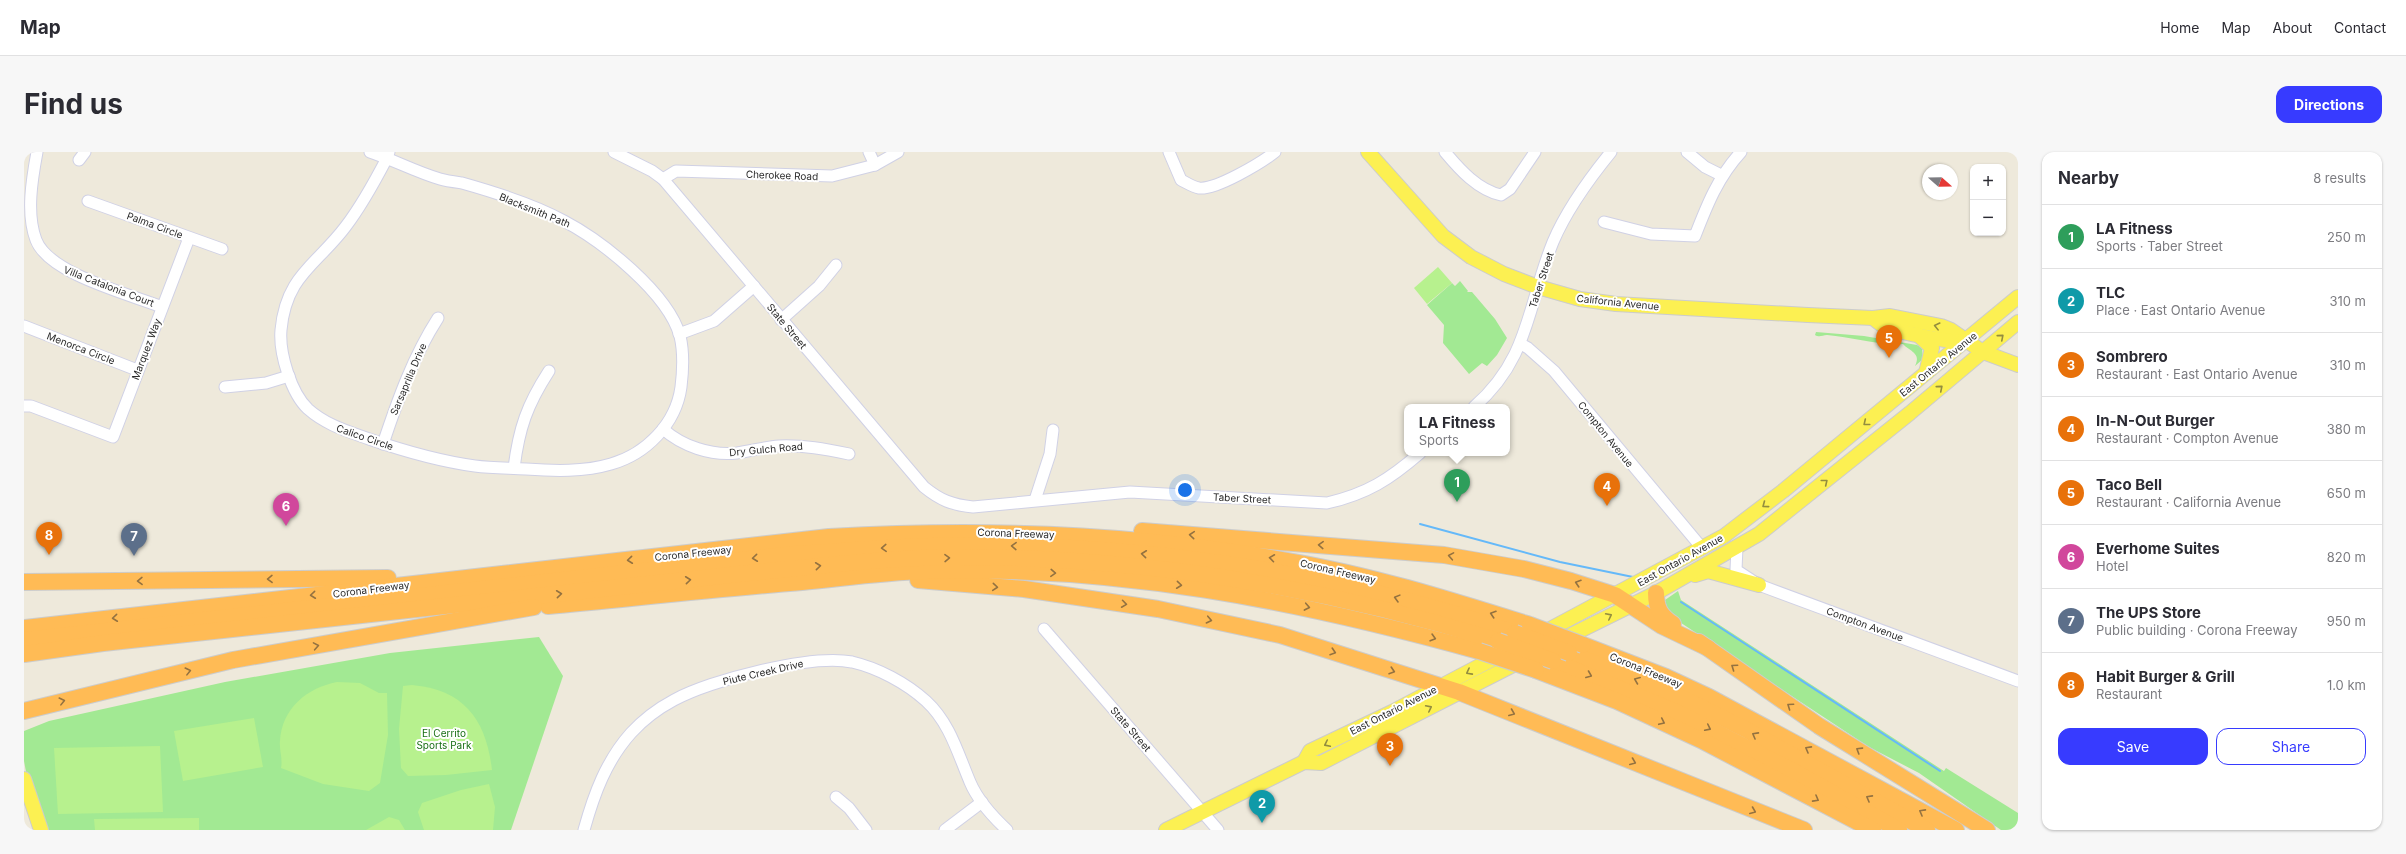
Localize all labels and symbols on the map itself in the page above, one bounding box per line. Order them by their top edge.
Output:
north arrow [1922,164,1958,200]
street label: Cherokee Road [746,168,818,182]
street label: Blacksmith Path [498,190,572,230]
street label: Palma Circle [125,209,185,241]
street label: Taber Street [1526,250,1556,309]
street label: Villa Catalonia Court [62,263,157,309]
street label: California Avenue [1576,292,1660,312]
street label: State Street [765,301,810,352]
street label: Marquez Way [129,316,163,381]
one-way arrow [1934,322,1940,330]
pin: 5 [1876,325,1902,358]
street label: East Ontario Avenue [1897,329,1979,399]
street label: Menorca Circle [45,330,117,367]
one-way arrow [1996,335,2003,342]
street label: Sarsaprilla Drive [387,341,429,417]
one-way arrow [1935,386,1942,393]
street label: Compton Avenue [1576,399,1636,469]
one-way arrow [1864,418,1871,425]
street label: Calico Circle [335,422,395,452]
street label: Dry Gulch Road [729,440,803,458]
pin: 1 [1444,469,1470,502]
pin: 4 [1594,473,1620,506]
one-way arrow [1820,479,1827,486]
your location [1175,480,1195,500]
street label: Taber Street [1213,490,1272,506]
pin: 6 [273,493,299,526]
one-way arrow [1762,500,1769,507]
pin: 8 [36,522,62,555]
pin: 7 [121,523,147,556]
street label: Corona Freeway [977,526,1055,540]
one-way arrow [1189,531,1195,540]
street label: East Ontario Avenue [1635,531,1725,588]
one-way arrow [1318,541,1324,549]
one-way arrow [1011,542,1017,550]
street label: Corona Freeway [654,543,732,563]
one-way arrow [881,543,887,552]
one-way arrow [1141,550,1147,559]
one-way arrow [1448,552,1454,561]
one-way arrow [944,553,950,562]
one-way arrow [751,554,758,563]
one-way arrow [1269,554,1275,563]
one-way arrow [626,555,633,564]
street label: Corona Freeway [1299,556,1377,586]
one-way arrow [815,562,821,571]
one-way arrow [1050,569,1056,577]
one-way arrow [267,575,273,583]
one-way arrow [685,576,691,585]
one-way arrow [137,577,143,585]
street label: Corona Freeway [332,578,410,600]
one-way arrow [1575,579,1582,588]
one-way arrow [1176,580,1182,589]
one-way arrow [992,582,998,591]
one-way arrow [556,589,562,598]
one-way arrow [310,590,316,599]
one-way arrow [1394,594,1401,603]
one-way arrow [1121,599,1127,608]
one-way arrow [1304,603,1310,611]
street label: Compton Avenue [1825,604,1905,644]
one-way arrow [1489,610,1496,619]
one-way arrow [112,613,118,622]
one-way arrow [1605,613,1612,621]
one-way arrow [1206,615,1213,623]
one-way arrow [1430,634,1437,642]
one-way arrow [313,642,319,651]
one-way arrow [1330,647,1337,656]
street label: Corona Freeway [1608,650,1684,690]
street label: Piute Creek Drive [722,657,805,687]
one-way arrow [1732,665,1739,672]
one-way arrow [1388,666,1395,675]
one-way arrow [185,667,192,676]
one-way arrow [1466,667,1473,674]
one-way arrow [1586,671,1593,679]
one-way arrow [1634,676,1641,684]
street label: East Ontario Avenue [1348,683,1439,737]
one-way arrow [59,698,65,706]
one-way arrow [1787,703,1794,711]
street label: State Street [1108,704,1154,754]
one-way arrow [1424,706,1432,713]
one-way arrow [1509,709,1516,717]
one-way arrow [1658,717,1666,725]
one-way arrow [1704,723,1711,730]
park label: El Cerrito Sports Park [416,727,472,751]
one-way arrow [1752,732,1759,739]
pin: 3 [1377,733,1403,766]
one-way arrow [1323,739,1331,747]
one-way arrow [1805,746,1812,754]
one-way arrow [1856,748,1863,755]
one-way arrow [1628,757,1636,765]
pin: 2 [1249,790,1275,823]
one-way arrow [1812,794,1819,802]
one-way arrow [1866,795,1873,802]
one-way arrow [1750,806,1757,814]
one-way arrow [1919,809,1926,816]

